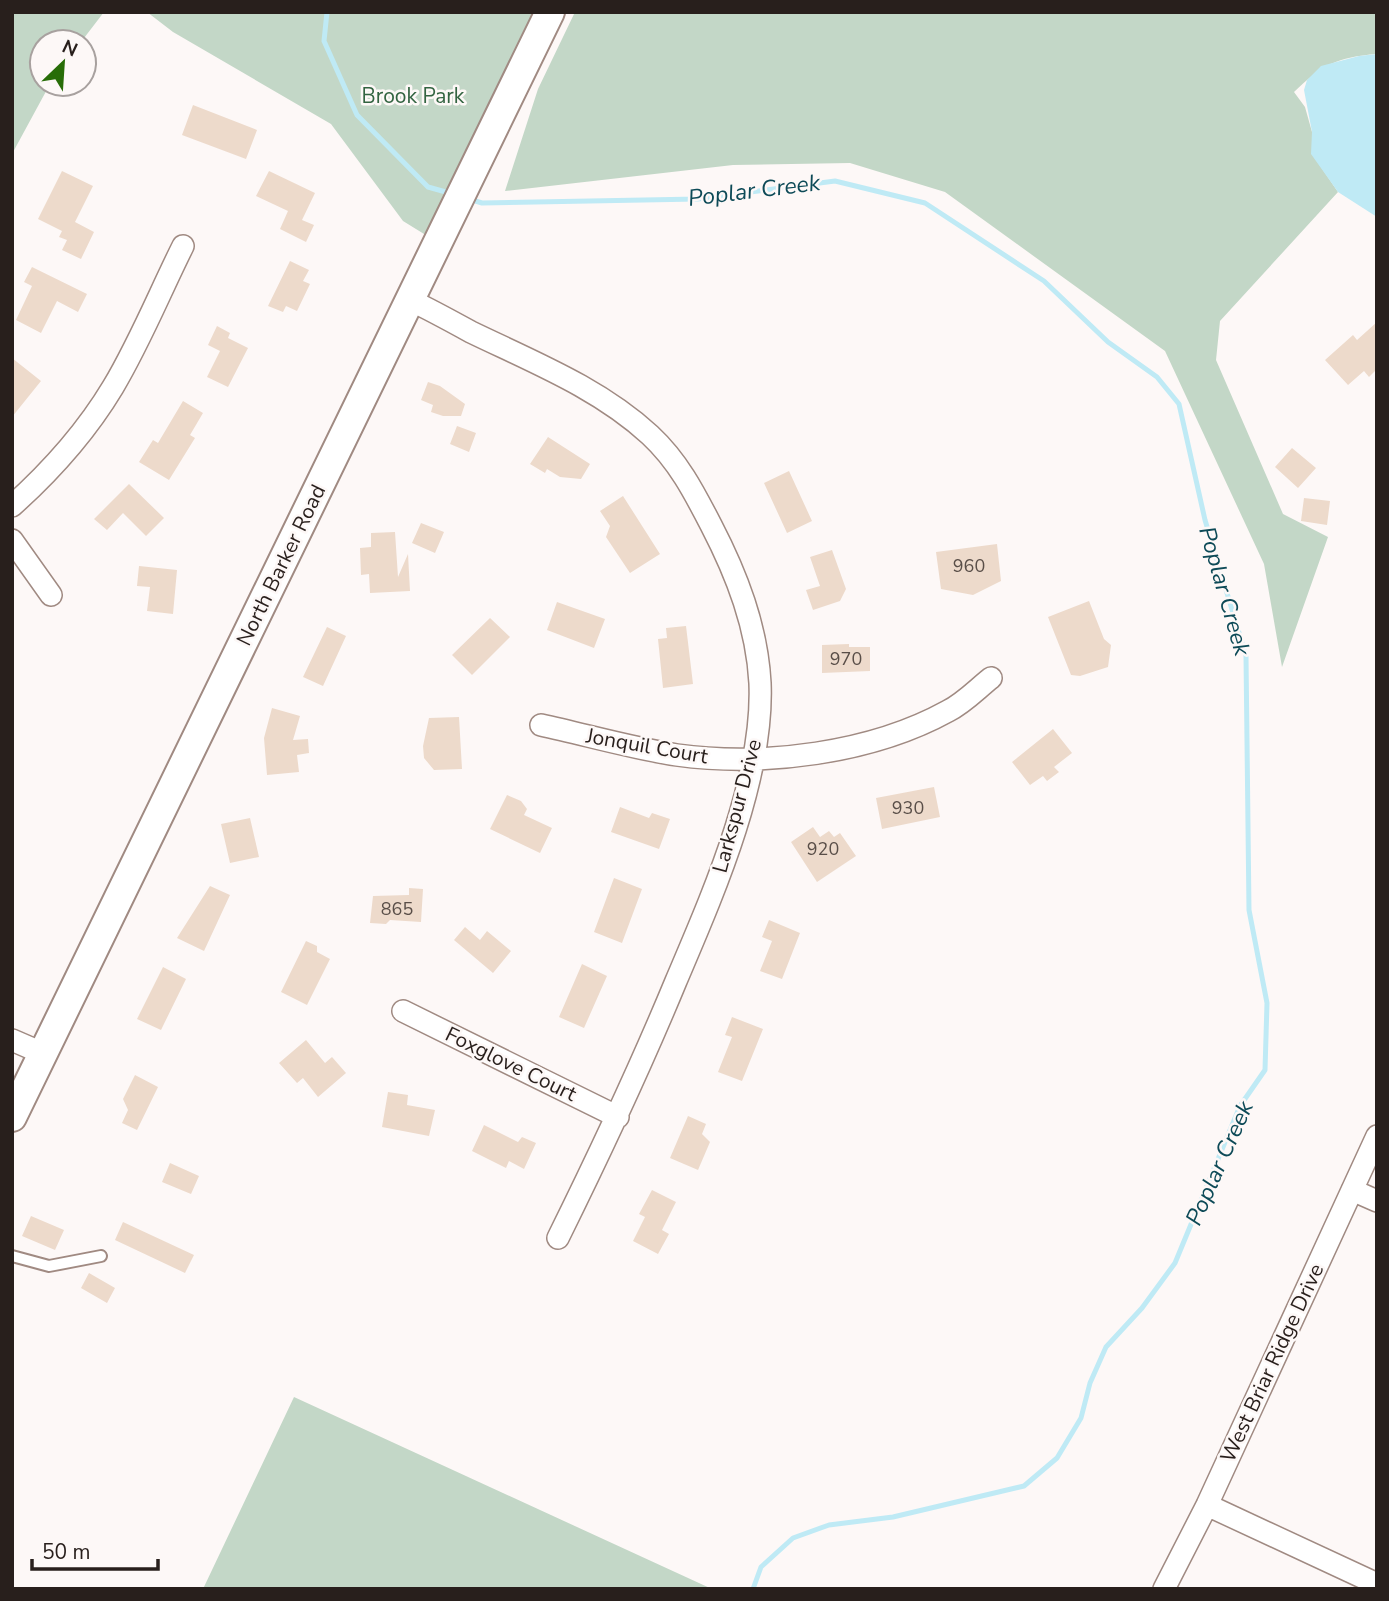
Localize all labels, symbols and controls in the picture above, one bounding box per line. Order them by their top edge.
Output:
north arrow [28,28,98,98]
text: N [58,34,82,63]
park label: Brook Park [362,82,465,110]
water label: Poplar Creek [686,167,822,214]
street label: North Barker Road [230,480,332,650]
water label: Poplar Creek [1191,523,1258,660]
house number: 960 [953,554,985,578]
house number: 970 [830,647,862,671]
street label: Jonquil Court [583,721,711,771]
street label: Larkspur Drive [706,736,768,876]
house number: 930 [892,796,924,820]
house number: 920 [807,837,839,861]
house number: 865 [381,897,413,921]
street label: Foxglove Court [441,1020,582,1108]
water label: Poplar Creek [1178,1096,1261,1230]
street label: West Briar Ridge Drive [1214,1259,1330,1467]
scale bar [32,1528,158,1572]
text: 50 m [42,1538,91,1566]

